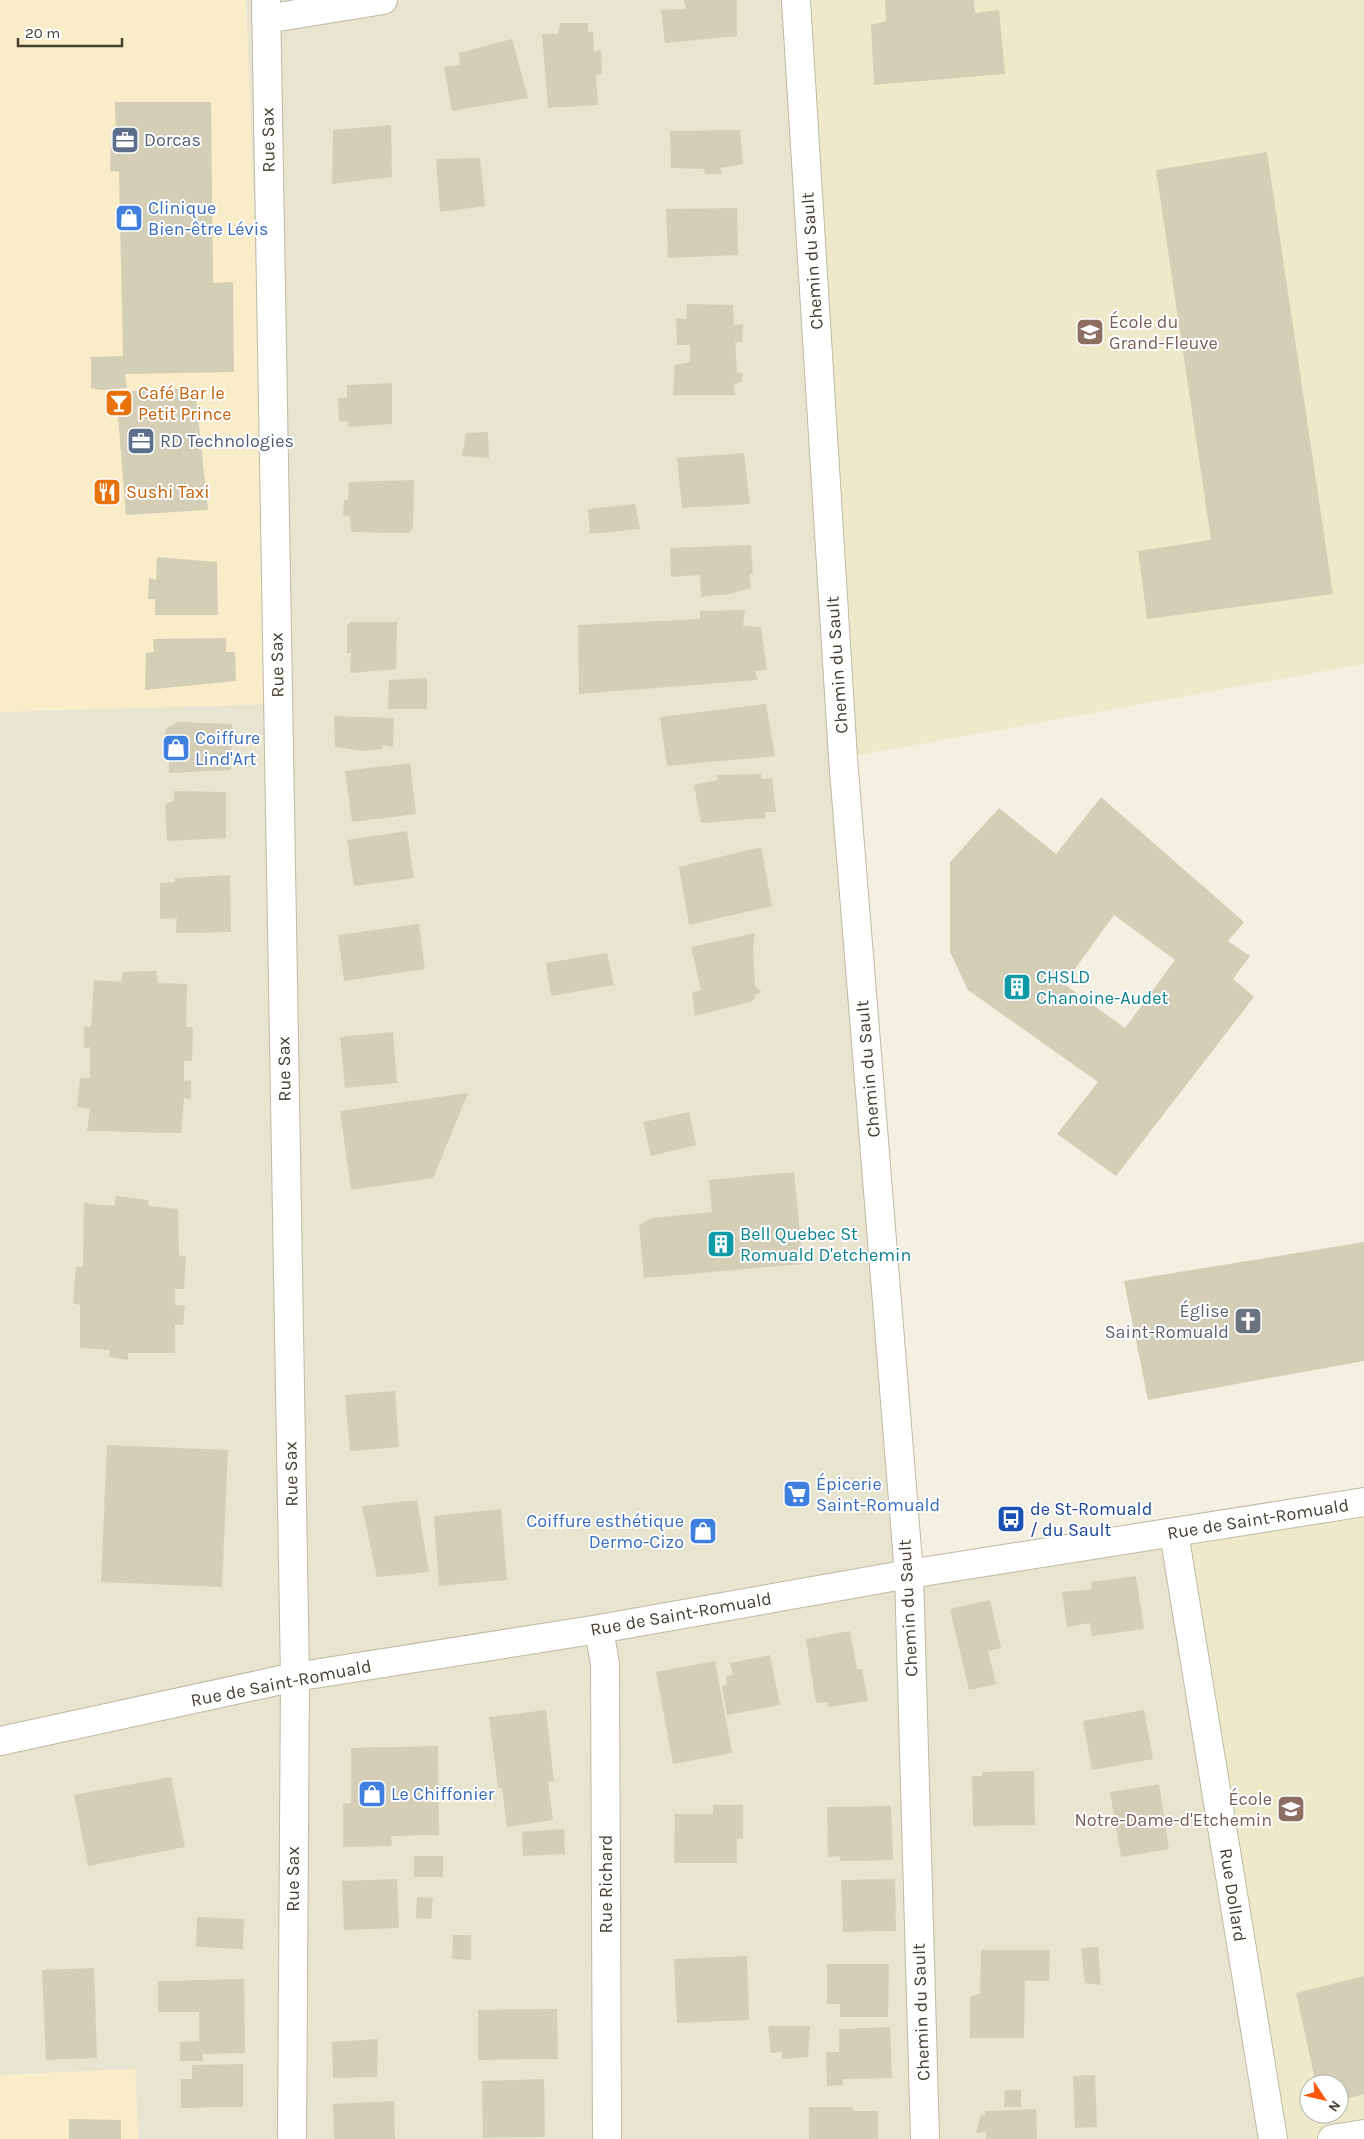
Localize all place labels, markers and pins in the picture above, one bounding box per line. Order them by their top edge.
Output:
office icon: Dorcas [110,125,140,155]
place label: Dorcas [144,129,201,151]
place label: Clinique Bien-être Lévis [148,197,268,240]
shop icon: Clinique Bien-être Lévis [114,203,144,233]
place label: École du Grand-Fleuve [1109,310,1218,354]
school or university icon: École du Grand-Fleuve [1075,317,1105,347]
place label: Café Bar le Petit Prince [138,382,232,425]
bar icon: Café Bar le Petit Prince [104,388,134,418]
office icon: RD Technologies [126,426,156,456]
place label: RD Technologies [160,430,294,452]
restaurant icon: Sushi Taxi [92,477,122,507]
place label: Sushi Taxi [126,481,210,503]
place label: Coiffure Lind'Art [195,727,260,770]
shop icon: Coiffure Lind'Art [161,733,191,763]
place label: CHSLD Chanoine-Audet [1036,966,1168,1009]
building icon: CHSLD Chanoine-Audet [1002,972,1032,1002]
place label: Bell Quebec St Romuald D'etchemin [740,1223,911,1266]
building icon: Bell Quebec St Romuald D'etchemin [706,1229,736,1259]
place label: Église Saint-Romuald [1105,1299,1229,1343]
church icon: Église Saint-Romuald [1233,1306,1263,1336]
place label: Épicerie Saint-Romuald [816,1472,940,1516]
supermarket icon: Épicerie Saint-Romuald [782,1479,812,1509]
place label: de St-Romuald / du Sault [1030,1498,1152,1541]
bus stop icon: de St-Romuald / du Sault [996,1504,1026,1534]
place label: Coiffure esthétique Dermo-Cizo [526,1510,684,1553]
shop icon: Coiffure esthétique Dermo-Cizo [688,1516,718,1546]
shop icon: Le Chiffonier [357,1779,387,1809]
place label: Le Chiffonier [391,1783,495,1805]
place label: École Notre-Dame-d'Etchemin [1074,1787,1272,1831]
school or university icon: École Notre-Dame-d'Etchemin [1276,1794,1306,1824]

